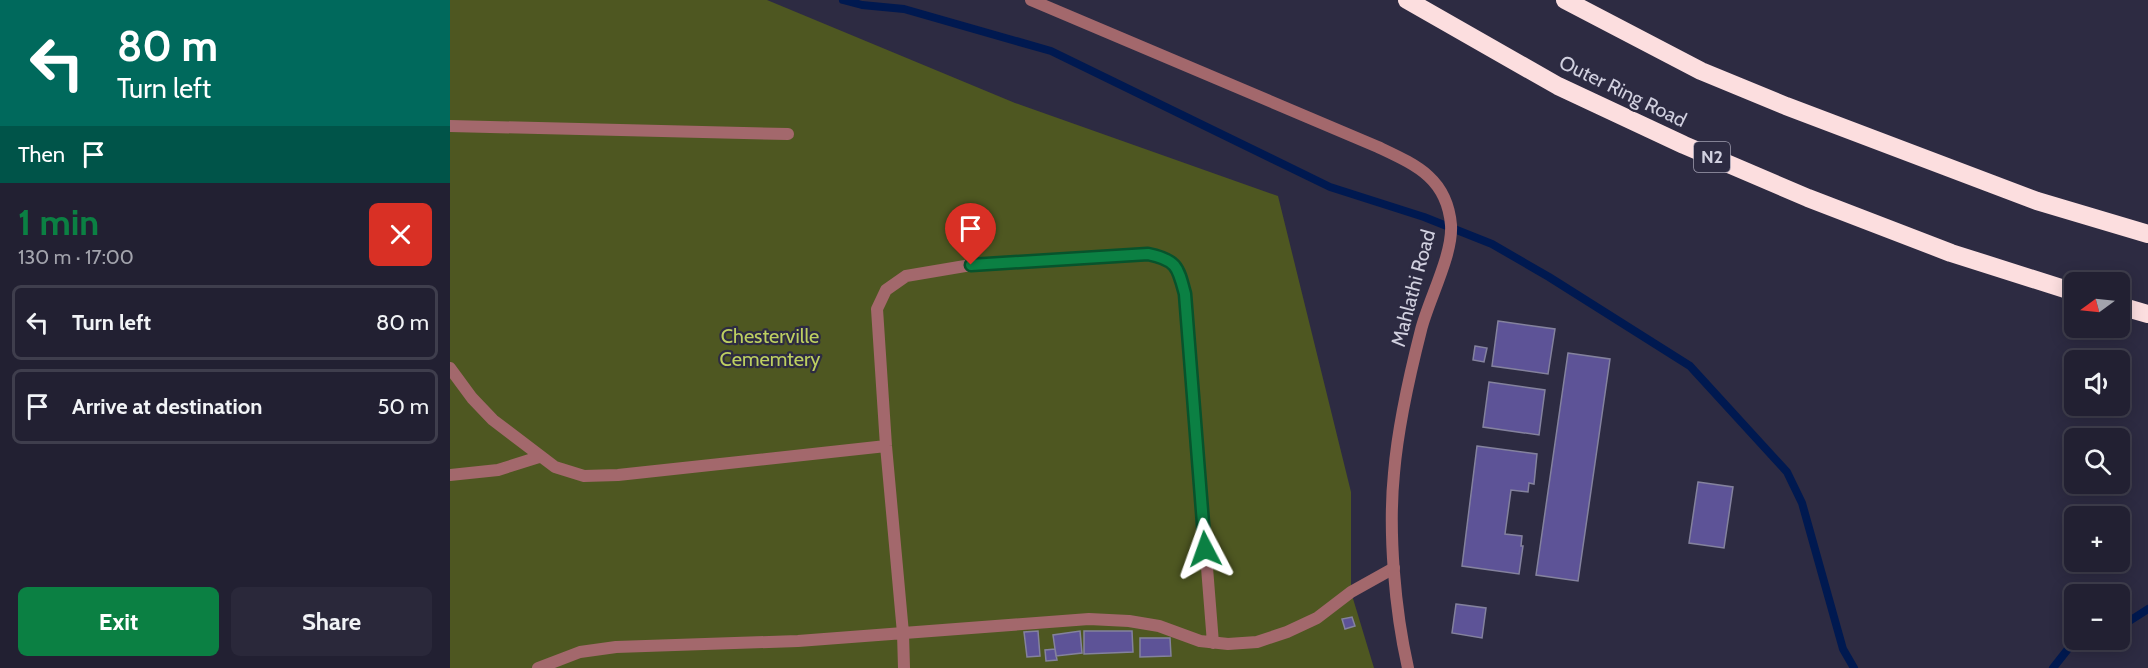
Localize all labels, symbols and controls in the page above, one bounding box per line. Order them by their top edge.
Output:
text: 80 m [117,20,218,72]
icon: left [18,24,96,102]
street label: Outer Ring Road [1555,50,1691,132]
text: Turn left [117,72,211,105]
icon: arrive [77,138,110,171]
text: Then [18,141,65,168]
road number: N2 [1694,142,1730,172]
text: 1 min [18,200,99,244]
button: close [369,203,432,266]
pin [945,203,996,265]
icon: arrive [954,212,987,245]
street label: Mahlathi Road [1386,227,1440,349]
text: 130 m · 17:00 [18,245,134,269]
north arrow [2064,272,2130,338]
map controls [2064,272,2130,650]
icon: left [21,306,54,339]
text: Turn left [72,309,151,336]
text: 80 m [376,309,429,336]
park label: Chesterville Cememtery [720,324,820,371]
button: sound [2064,350,2130,416]
icon: arrive [21,390,54,423]
text: Arrive at destination [72,393,262,420]
text: 50 m [377,393,429,420]
button: search [2064,428,2130,494]
button: + [2064,506,2130,572]
position arrow [1173,517,1237,581]
button: − [2064,584,2130,650]
button: Exit [18,587,219,656]
button: Share [231,587,432,656]

